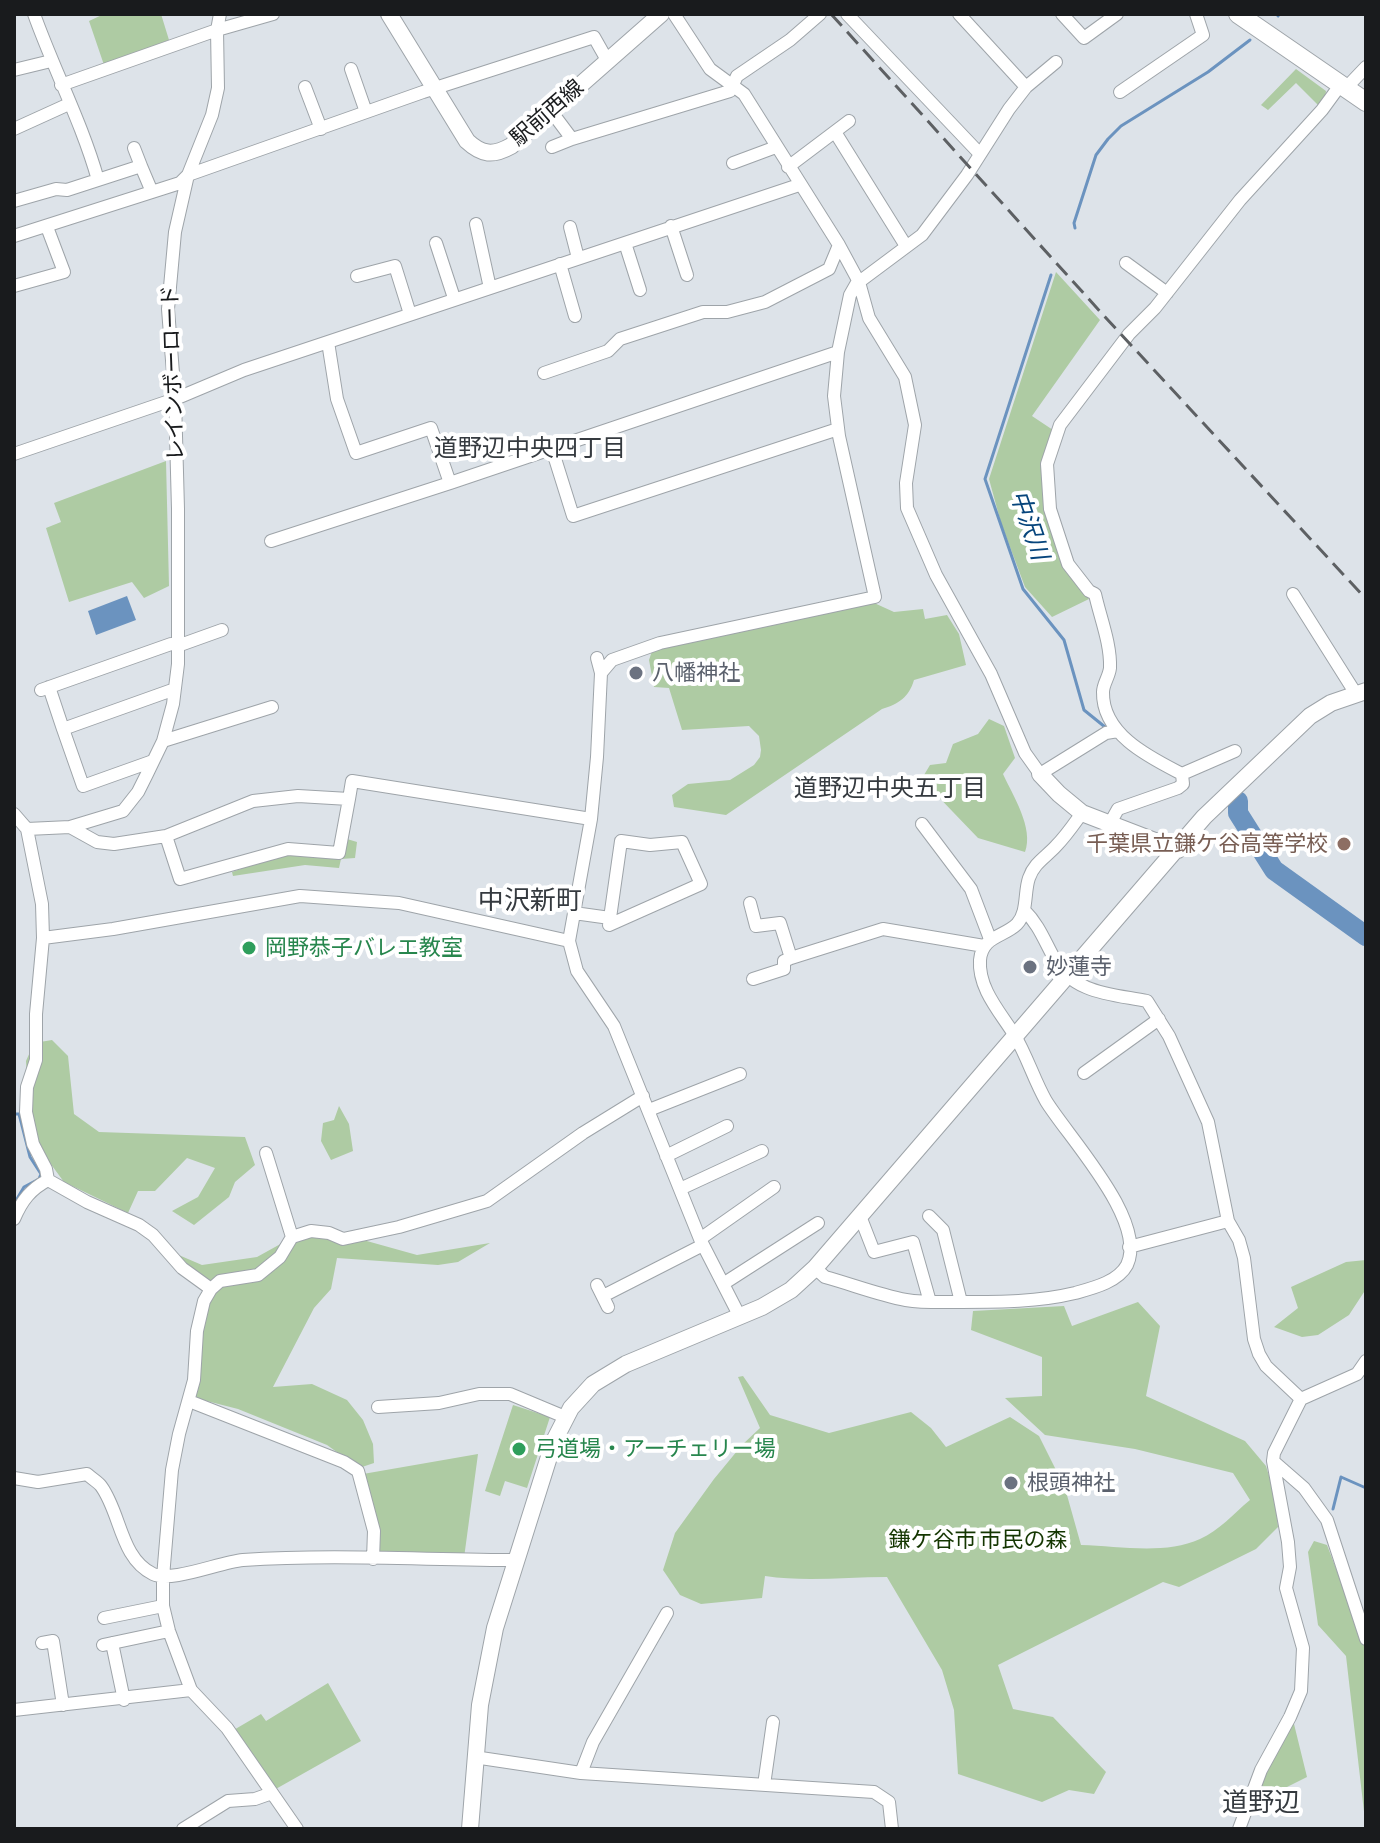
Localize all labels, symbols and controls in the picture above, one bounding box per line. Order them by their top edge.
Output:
street label: 駅前西線 [505,74,589,152]
street label: レインボーロード [157,285,189,461]
district label: 道野辺中央四丁目 [434,434,626,462]
water label: 中沢川 [1004,486,1054,564]
place label: 八幡神社 [652,660,740,686]
marker: 八幡神社 [627,664,645,682]
district label: 道野辺中央五丁目 [794,774,986,802]
place label: 千葉県立鎌ケ谷高等学校 [1086,831,1328,857]
marker: 千葉県立鎌ケ谷高等学校 [1335,835,1353,853]
district label: 中沢新町 [478,885,582,917]
place label: 岡野恭子バレエ教室 [265,935,463,961]
marker: 岡野恭子バレエ教室 [240,939,258,957]
place label: 妙蓮寺 [1046,954,1112,980]
marker: 妙蓮寺 [1021,958,1039,976]
place label: 弓道場・アーチェリー場 [535,1436,776,1462]
marker: 弓道場・アーチェリー場 [510,1440,528,1458]
place label: 根頭神社 [1027,1470,1115,1496]
marker: 根頭神社 [1002,1474,1020,1492]
park label: 鎌ケ谷市 市民の森 [888,1527,1068,1553]
district label: 道野辺 [1222,1787,1300,1819]

